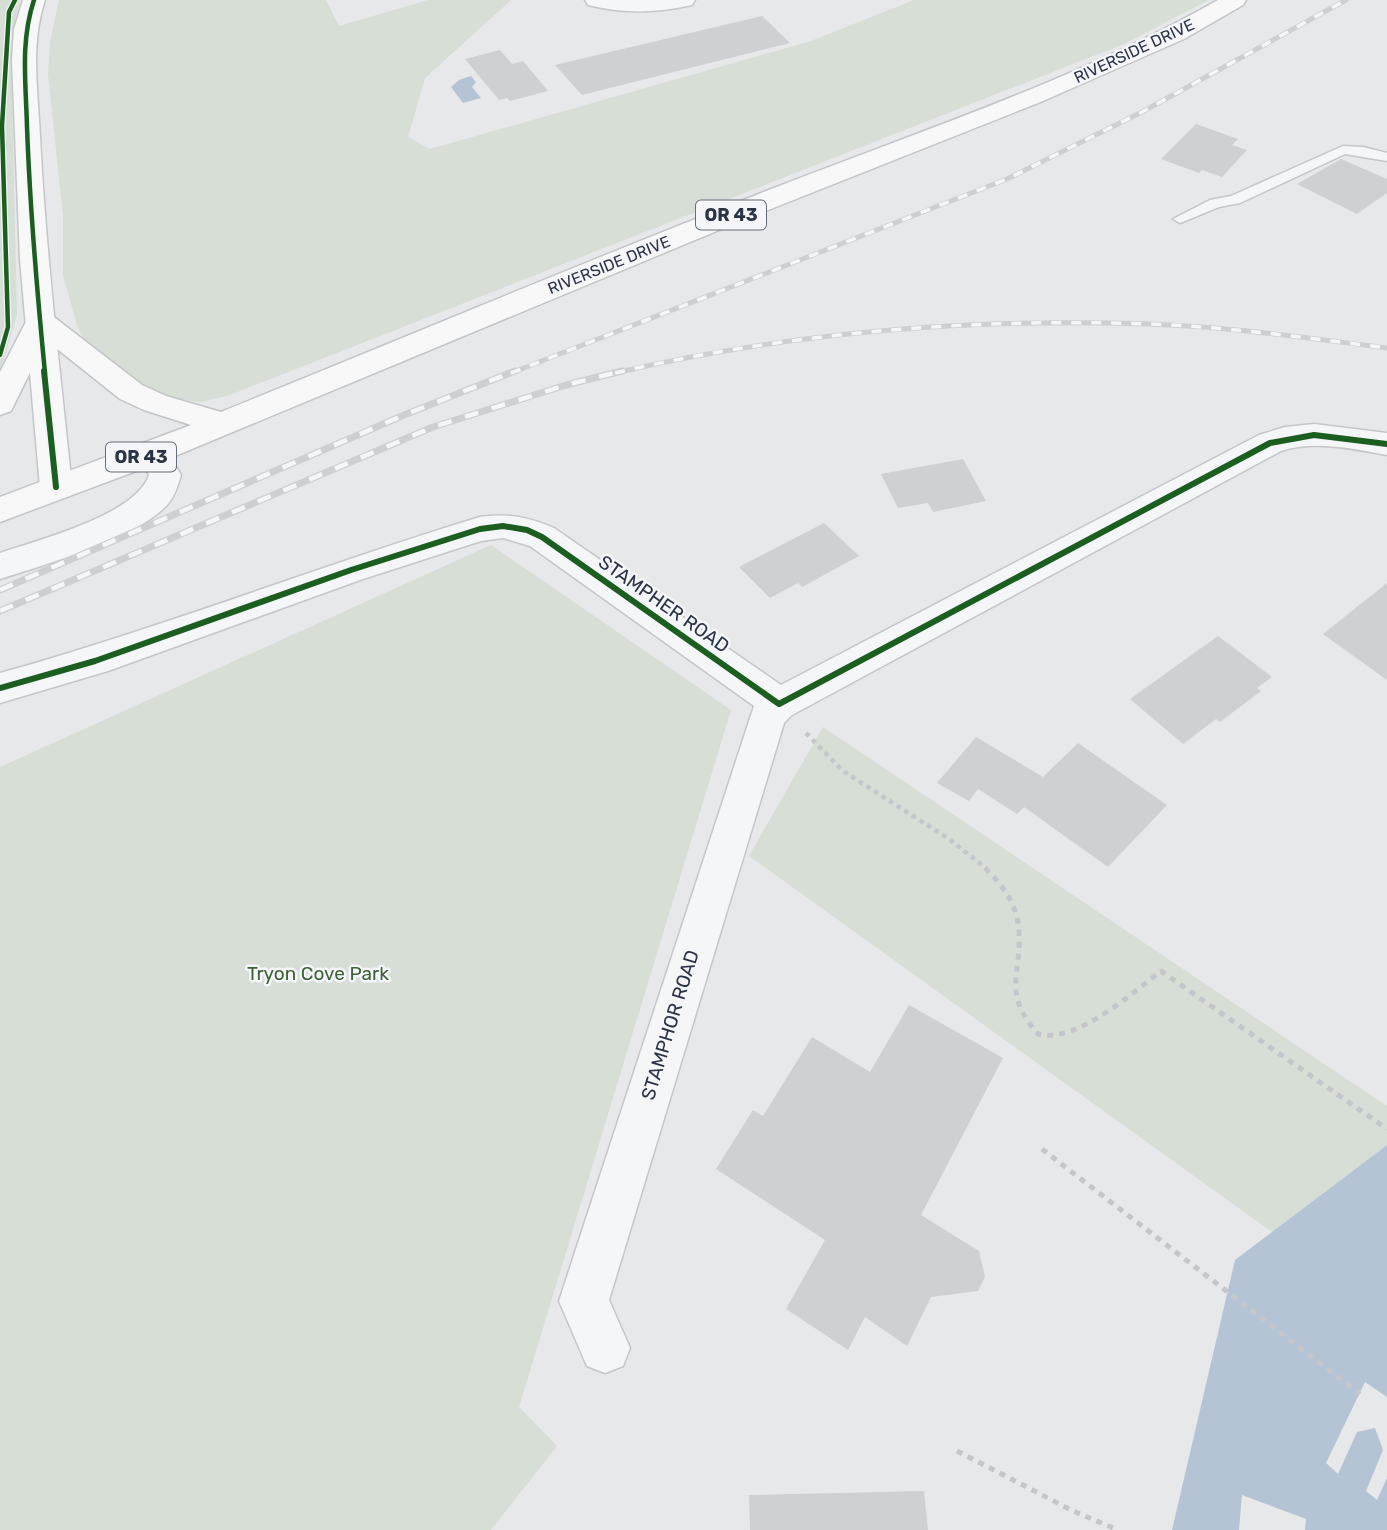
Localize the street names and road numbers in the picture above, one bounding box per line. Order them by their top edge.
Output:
street label: RIVERSIDE DRIVE [1071,15,1197,87]
road number: OR 43 [696,200,766,230]
street label: RIVERSIDE DRIVE [545,232,673,298]
road number: OR 43 [106,443,176,472]
street label: STAMPHER ROAD [594,550,734,658]
street label: STAMPHOR ROAD [636,947,704,1103]

